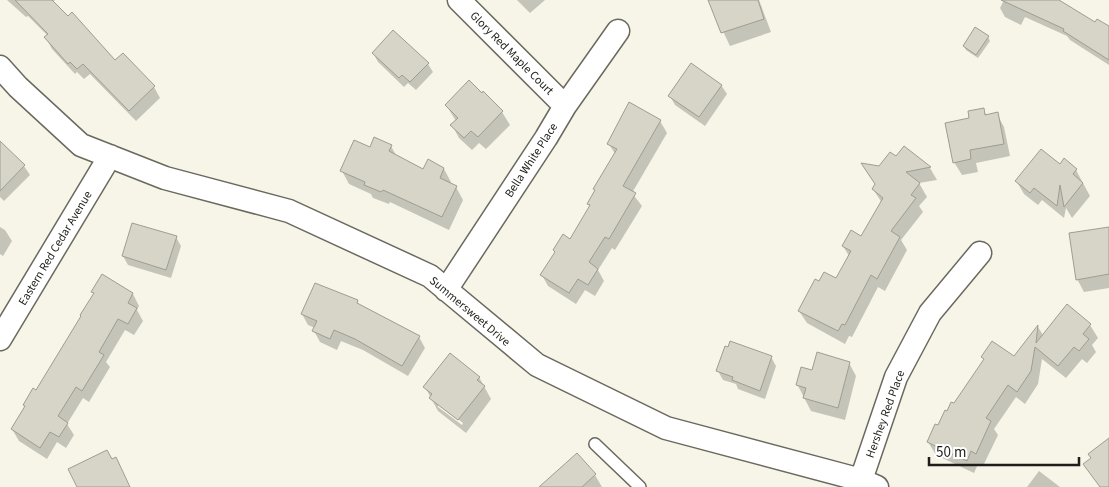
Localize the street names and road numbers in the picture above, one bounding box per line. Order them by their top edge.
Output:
street label: Glory Red Maple Court [466,8,557,99]
street label: Bella White Place [501,120,562,201]
street label: Eastern Red Cedar Avenue [14,188,96,309]
street label: Summersweet Drive [426,272,514,350]
street label: Hershey Red Place [862,368,909,460]

